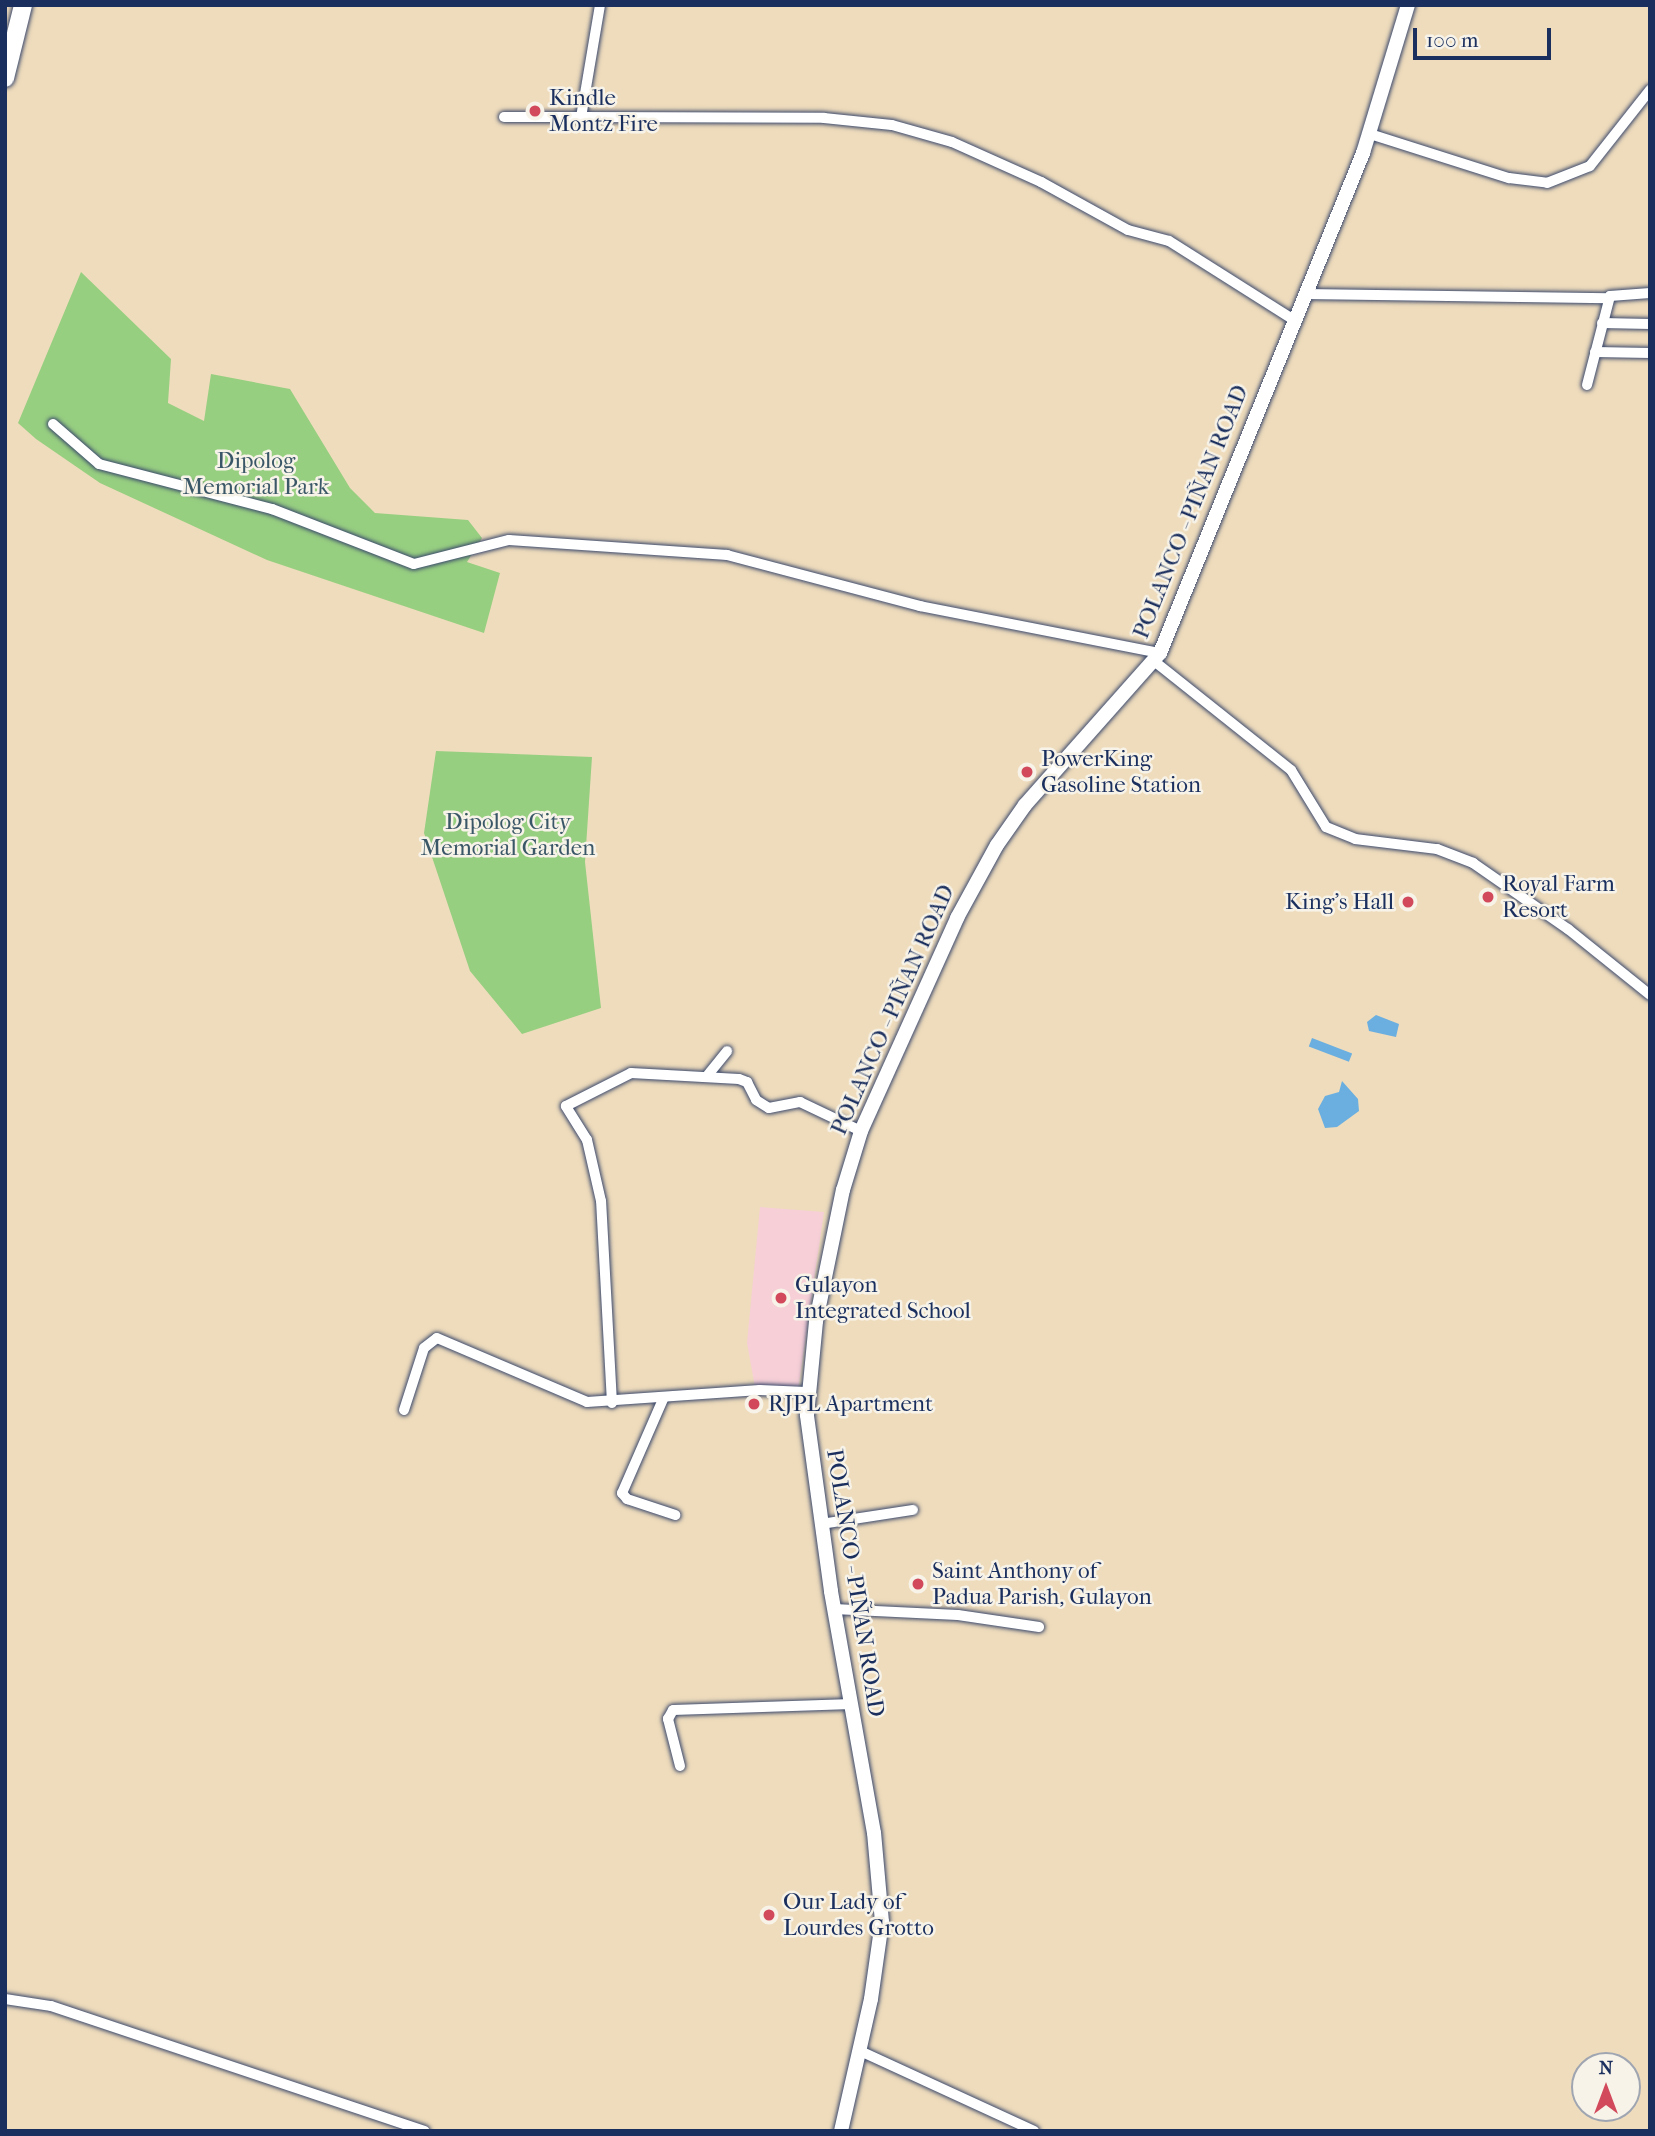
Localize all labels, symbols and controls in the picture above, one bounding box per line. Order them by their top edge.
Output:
scale bar [1417,14,1555,58]
text: 100 m [1426,28,1479,52]
place label: Kindle Montz Fire [549,84,658,138]
marker: Kindle Montz Fire [527,103,543,119]
street label: POLANCO - PIÑAN ROAD [1127,381,1255,643]
park label: Dipolog Memorial Park [183,447,329,501]
place label: PowerKing Gasoline Station [1041,745,1201,799]
marker: PowerKing Gasoline Station [1019,764,1035,780]
park label: Dipolog City Memorial Garden [421,808,595,862]
place label: Royal Farm Resort [1502,870,1615,924]
street label: POLANCO - PIÑAN ROAD [825,881,961,1139]
place label: King's Hall [1285,888,1394,916]
marker: Royal Farm Resort [1480,889,1496,905]
marker: King's Hall [1400,894,1416,910]
place label: Gulayon Integrated School [795,1271,971,1325]
marker: Gulayon Integrated School [773,1290,789,1306]
place label: RJPL Apartment [768,1390,933,1418]
marker: RJPL Apartment [746,1396,762,1412]
street label: POLANCO - PIÑAN ROAD [820,1447,890,1719]
place label: Saint Anthony of Padua Parish, Gulayon [932,1557,1152,1611]
marker: Saint Anthony of Padua Parish, Gulayon [910,1576,926,1592]
place label: Our Lady of Lourdes Grotto [783,1888,934,1942]
marker: Our Lady of Lourdes Grotto [761,1907,777,1923]
north arrow [1571,2052,1641,2122]
text: N [1599,2057,1613,2079]

